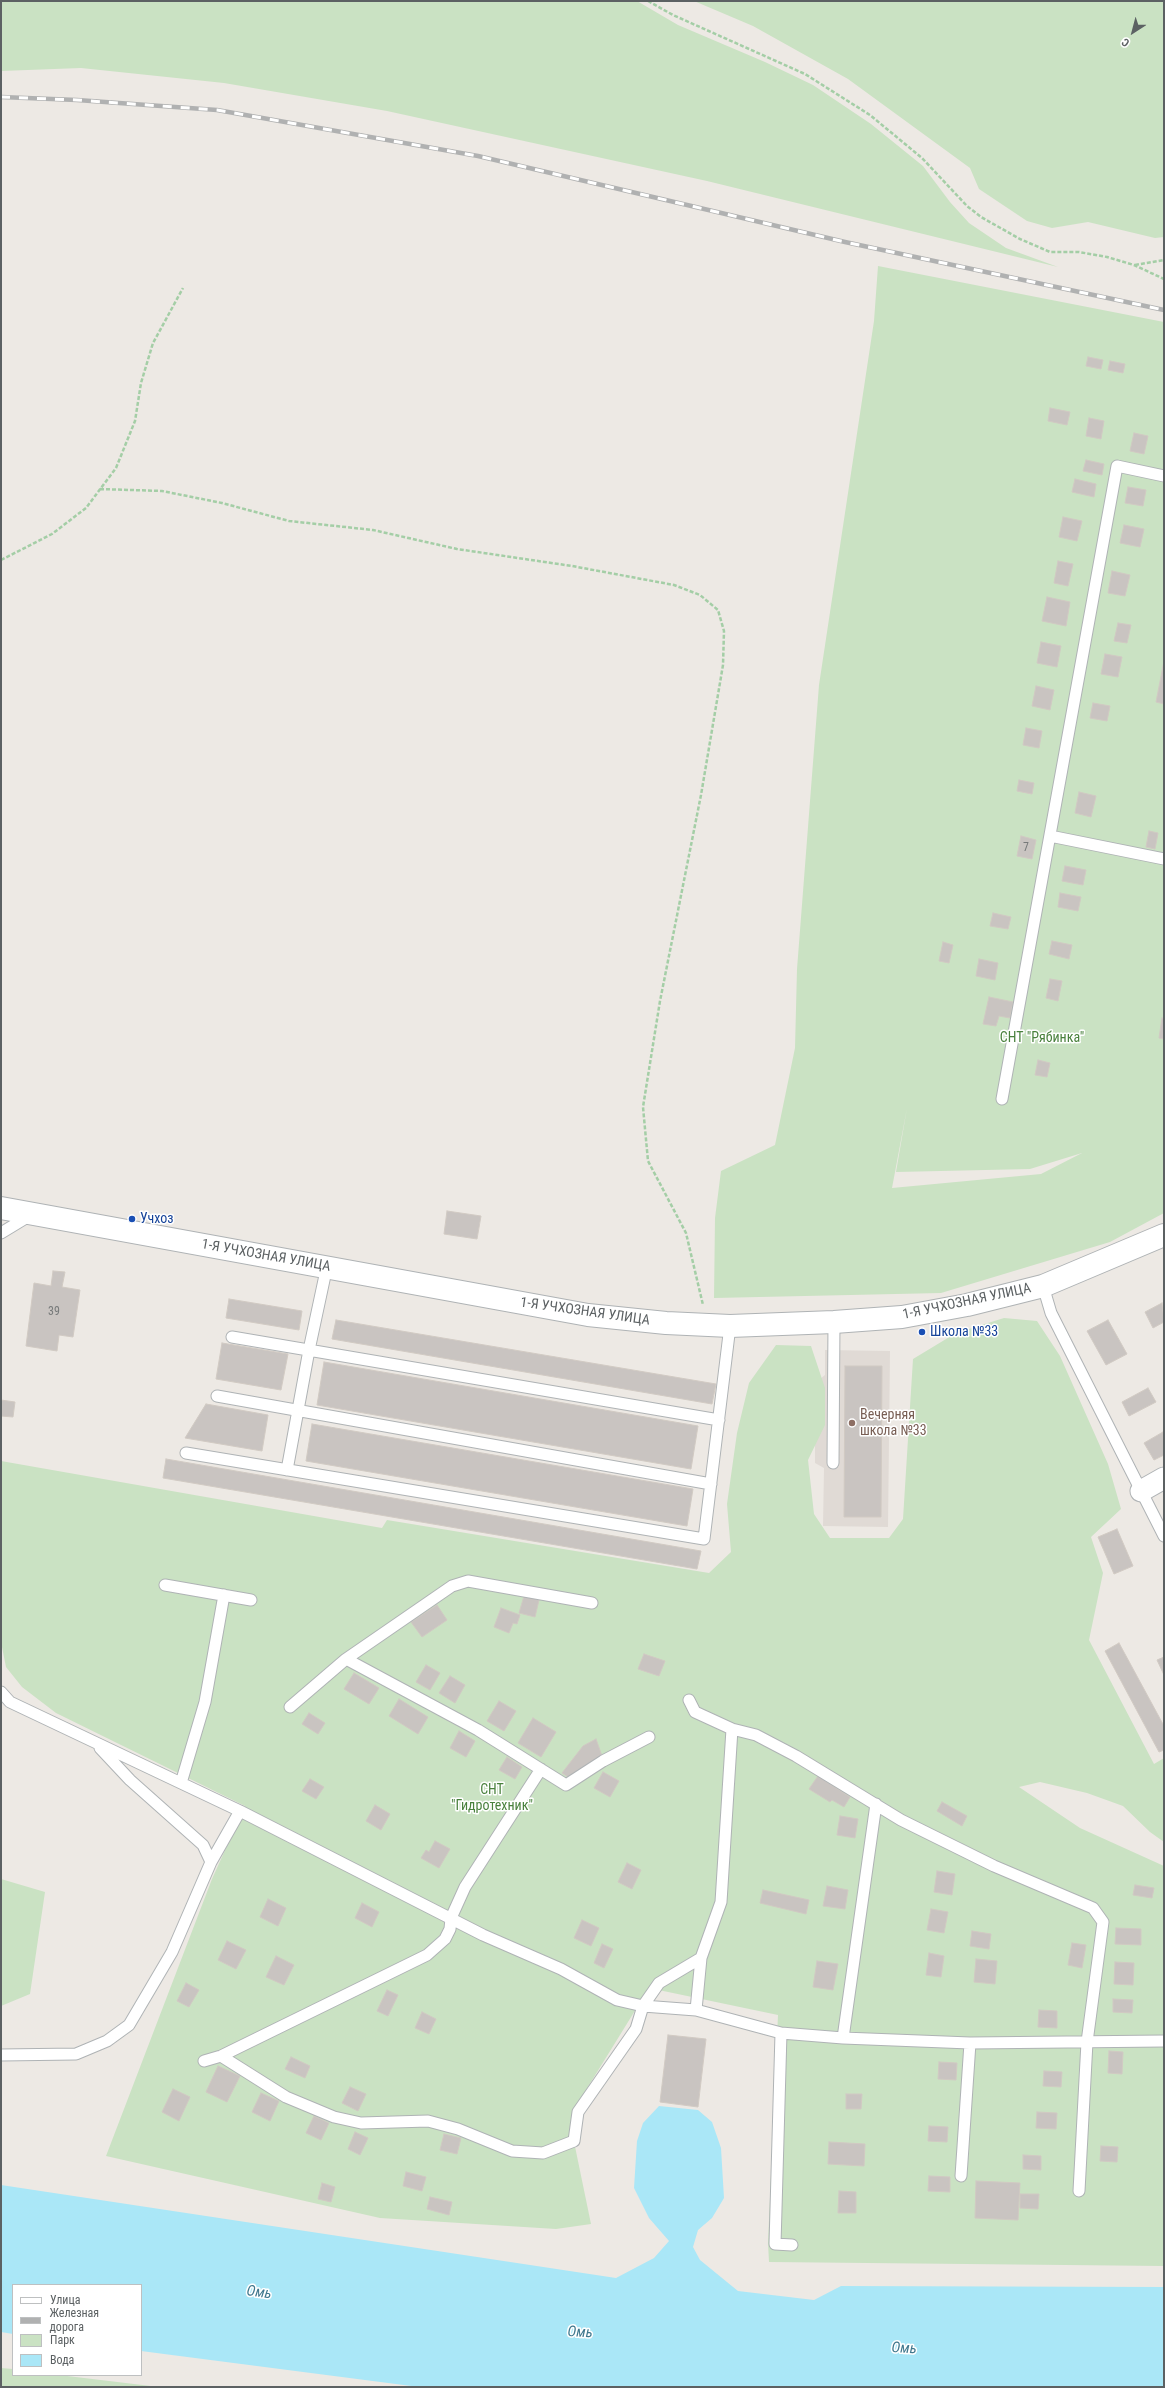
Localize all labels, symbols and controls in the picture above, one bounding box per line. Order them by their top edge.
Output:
north arrow [1113,12,1153,52]
text: С [1119,35,1132,49]
house number: 7 [1023,841,1029,855]
park label: СНТ "Рябинка" [1000,1030,1084,1046]
place label: Учхоз [140,1211,174,1227]
marker: Учхоз [127,1214,137,1224]
street label: 1-Я УЧХОЗНАЯ УЛИЦА [200,1236,332,1276]
street label: 1-Я УЧХОЗНАЯ УЛИЦА [901,1280,1033,1324]
street label: 1-Я УЧХОЗНАЯ УЛИЦА [519,1295,651,1329]
house number: 39 [48,1305,60,1319]
place label: Школа №33 [930,1324,998,1340]
marker: Школа №33 [917,1327,927,1337]
place label: Вечерняя школа №33 [860,1407,927,1440]
marker: Вечерняя школа №33 [847,1418,857,1428]
park label: СНТ "Гидротехник" [451,1782,533,1814]
water label: Омь [245,2282,273,2304]
legend [12,2284,142,2376]
text: Улица [50,2293,80,2307]
text: Железная дорога [49,2306,99,2334]
water label: Омь [567,2323,593,2343]
text: Парк [50,2333,75,2347]
water label: Омь [891,2339,917,2359]
text: Вода [50,2353,74,2367]

